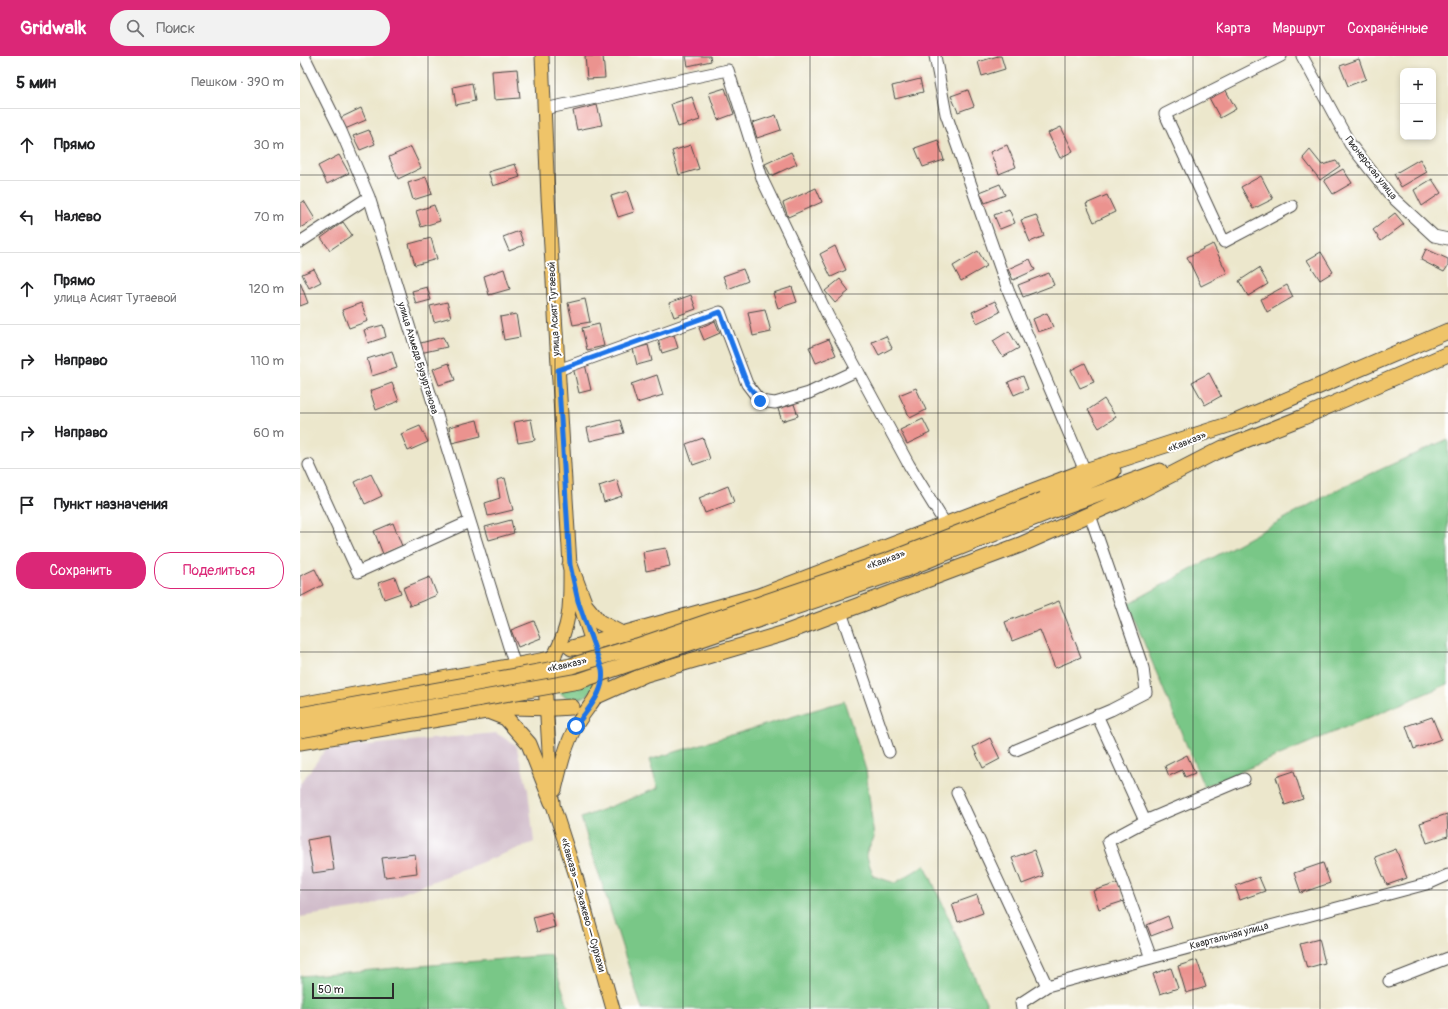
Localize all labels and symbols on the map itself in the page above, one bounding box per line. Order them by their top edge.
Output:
street label: Пионерская улица [1343,134,1400,202]
street label: улица Асият Тутаевой [546,261,563,357]
street label: улица Ахмеда Бузуртанова [395,300,441,416]
route end [751,392,769,410]
street label: «Кавказ» [1166,429,1208,455]
street label: «Кавказ» [865,548,907,572]
street label: «Кавказ» [546,655,588,675]
route start [567,717,585,735]
street label: «Кавказ» — Экажево — Сурхахи [558,837,608,974]
street label: Квартальная улица [1188,920,1270,952]
scale bar [312,981,394,1000]

